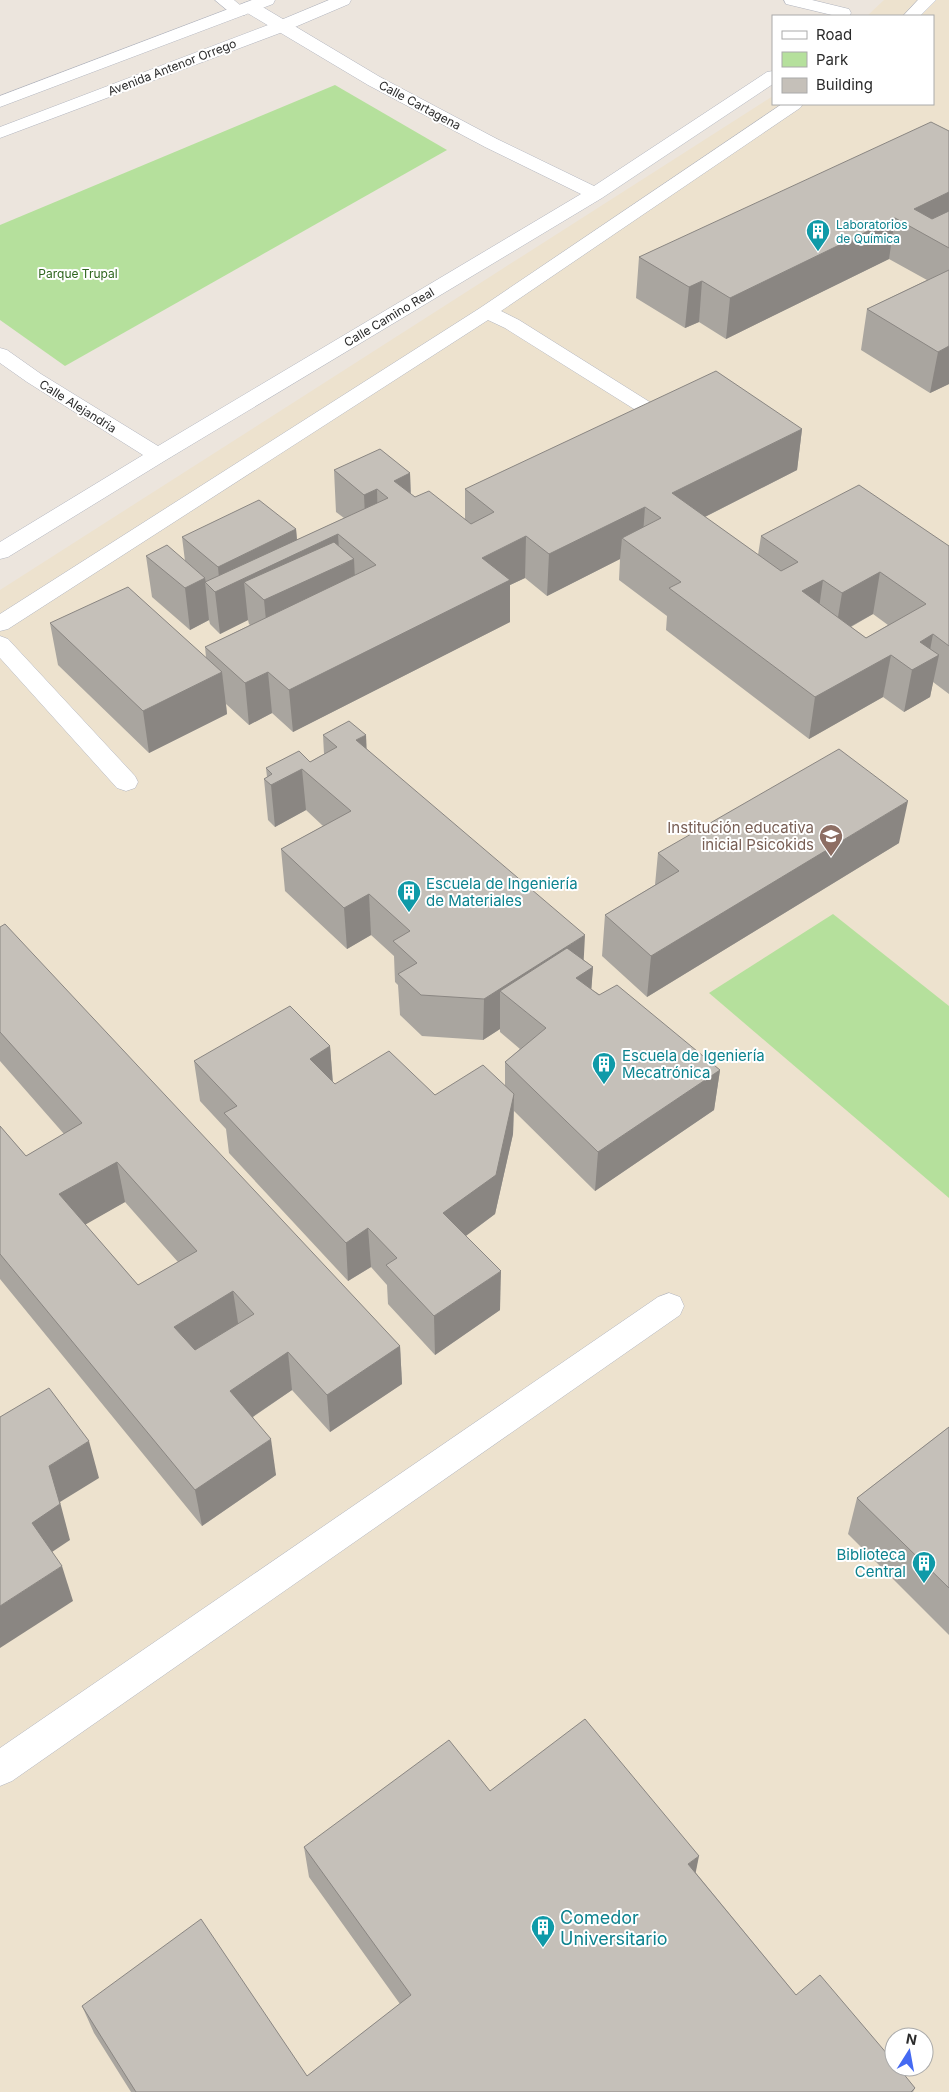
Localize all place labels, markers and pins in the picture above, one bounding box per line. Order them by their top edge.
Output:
place label: Laboratorios de Química [836,217,907,246]
building icon: Laboratorios de Química [805,218,831,252]
place label: Institución educativa inicial Psicokids [667,818,814,854]
school or university icon: Institución educativa inicial Psicokids [818,823,844,857]
place label: Escuela de Ingeniería de Materiales [426,874,578,910]
building icon: Escuela de Ingeniería de Materiales [396,879,422,913]
place label: Escuela de Igeniería Mecatrónica [622,1046,765,1082]
building icon: Escuela de Igeniería Mecatrónica [591,1051,617,1085]
place label: Biblioteca Central [836,1545,906,1581]
building icon: Biblioteca Central [911,1550,937,1584]
place label: Comedor Universitario [560,1907,668,1949]
building icon: Comedor Universitario [530,1914,556,1948]

